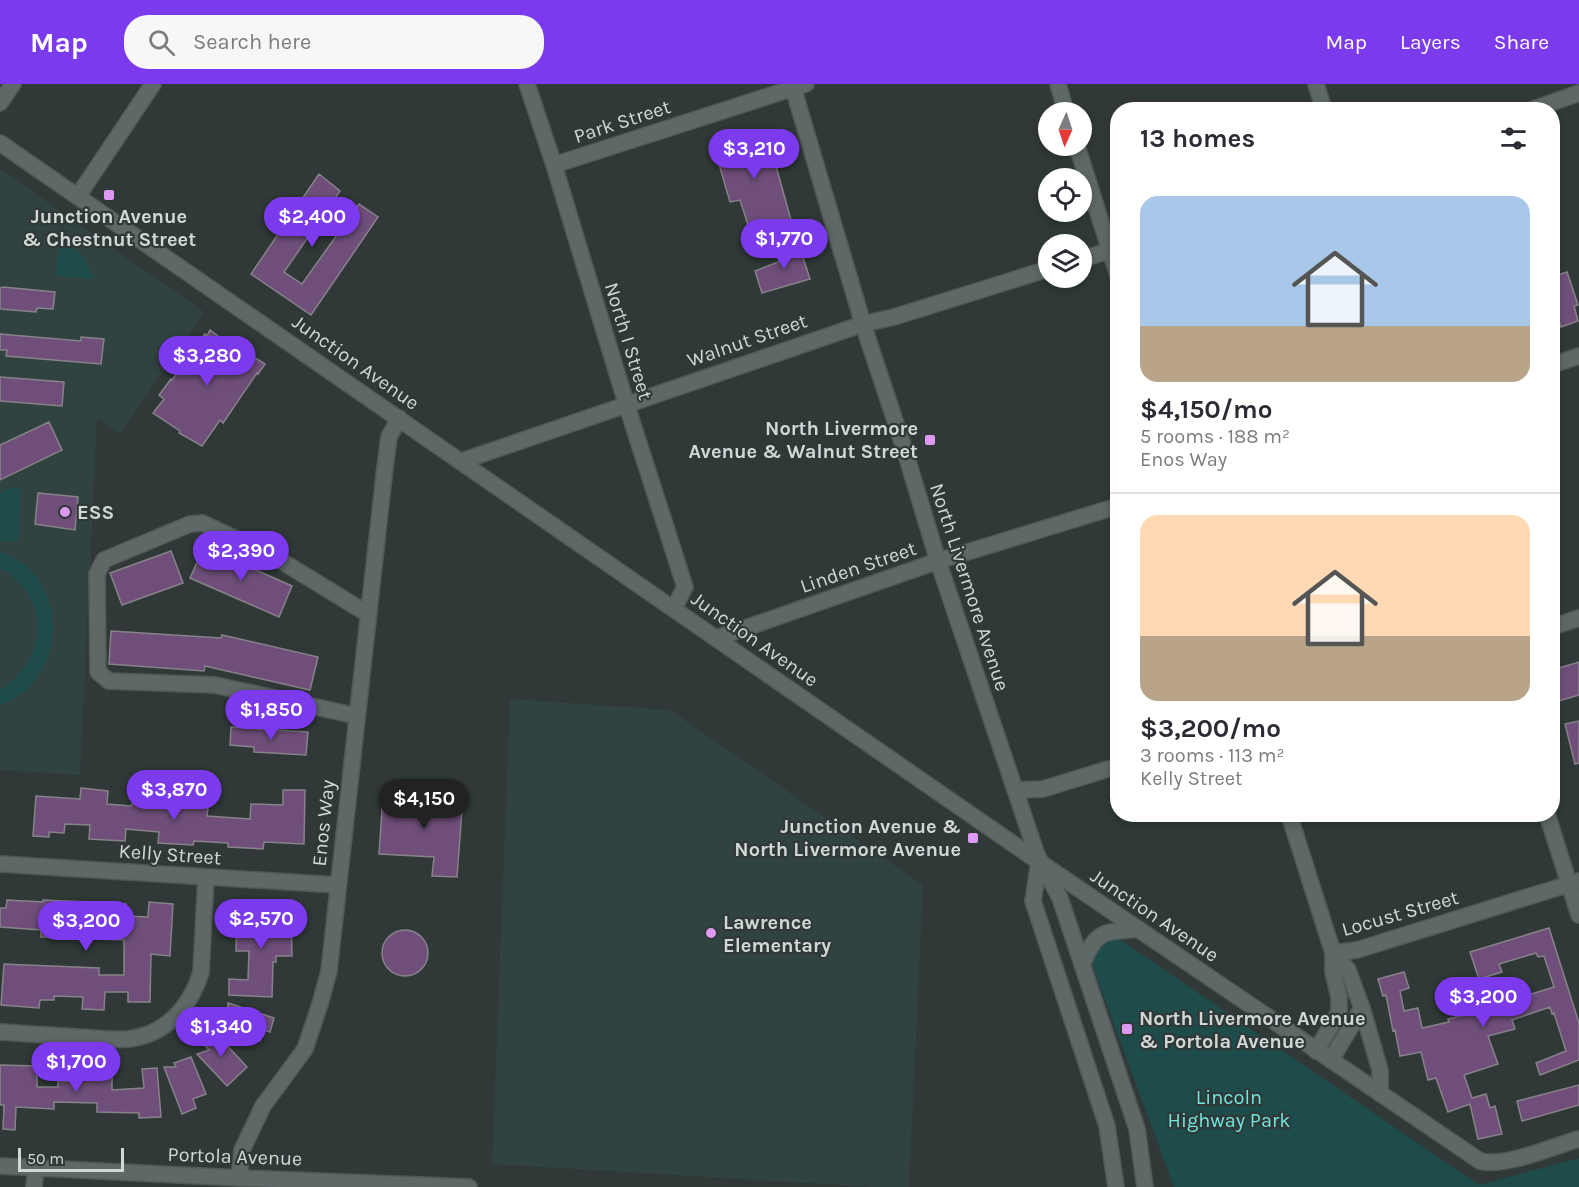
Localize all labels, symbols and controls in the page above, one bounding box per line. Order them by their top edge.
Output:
search box [124,15,544,69]
text: Map [30,26,88,59]
icon: search [145,26,178,59]
text: Search here [193,29,311,55]
text: Map [1325,30,1367,54]
text: Layers [1400,30,1461,54]
text: Share [1494,30,1549,54]
street label: Park Street [571,95,674,148]
north arrow [1038,102,1092,156]
map controls [1038,102,1092,288]
icon: filters [1497,122,1530,155]
text: 13 homes [1140,123,1255,154]
pin: $3,210 [705,129,803,180]
text: $3,210 [722,137,786,160]
button: locate [1038,168,1092,222]
marker: Junction Avenue & Chestnut Street [102,188,116,202]
pin: $2,400 [263,197,361,248]
place label: Junction Avenue & Chestnut Street [22,205,196,251]
text: $2,400 [278,205,346,228]
pin: $1,770 [735,219,833,270]
text: $1,770 [755,227,813,250]
button: layers [1038,234,1092,288]
icon: home [1281,235,1389,343]
street label: North I Street [600,280,657,403]
street label: Walnut Street [684,309,811,372]
street label: Junction Avenue [288,310,424,415]
pin: $3,280 [158,336,256,387]
text: $3,280 [173,344,241,367]
text: $4,150/mo [1140,394,1272,425]
place label: North Livermore Avenue & Walnut Street [688,417,918,463]
text: 5 rooms · 188 m² [1140,425,1290,448]
marker: North Livermore Avenue & Walnut Street [923,433,937,447]
text: Enos Way [1140,448,1227,471]
street label: North Livermore Avenue [925,481,1014,694]
place label: ESS [77,501,114,524]
marker: ESS [58,505,72,519]
pin: $2,390 [192,531,290,582]
street label: Linden Street [797,537,920,598]
text: $2,390 [207,539,275,562]
icon: home [1281,554,1389,662]
street label: Junction Avenue [687,587,823,692]
pin: $1,850 [222,690,320,741]
text: $1,850 [239,698,303,721]
text: $3,200/mo [1140,713,1281,744]
text: 3 rooms · 113 m² [1140,744,1284,767]
text: Kelly Street [1140,767,1243,790]
pin: $3,870 [125,770,223,821]
text: $3,870 [141,778,207,801]
street label: Enos Way [308,779,339,868]
pin: $4,150 [375,779,473,830]
text: $4,150 [393,787,455,810]
place label: Junction Avenue & North Livermore Avenue [734,815,961,861]
marker: Junction Avenue & North Livermore Avenue [966,831,980,845]
street label: Kelly Street [118,839,222,870]
street label: Junction Avenue [1086,864,1223,967]
street label: Locust Street [1339,886,1462,941]
pin: $2,570 [212,899,310,950]
pin: $3,200 [37,901,135,952]
text: $2,570 [228,907,294,930]
text: $3,200 [52,909,120,932]
place label: Lawrence Elementary [723,911,831,957]
marker: Lawrence Elementary [704,926,718,940]
pin: $3,200 [1434,977,1532,1028]
text: $3,200 [1449,985,1517,1008]
pin: $1,340 [172,1007,270,1058]
place label: North Livermore Avenue & Portola Avenue [1139,1007,1366,1053]
text: $1,340 [190,1015,252,1038]
marker: North Livermore Avenue & Portola Avenue [1120,1022,1134,1036]
pin: $1,700 [27,1042,125,1093]
text: $1,700 [45,1050,107,1073]
park label: Lincoln Highway Park [1168,1086,1290,1132]
street label: Portola Avenue [167,1143,303,1170]
scale bar [18,1145,124,1172]
text: 50 m [27,1149,64,1168]

